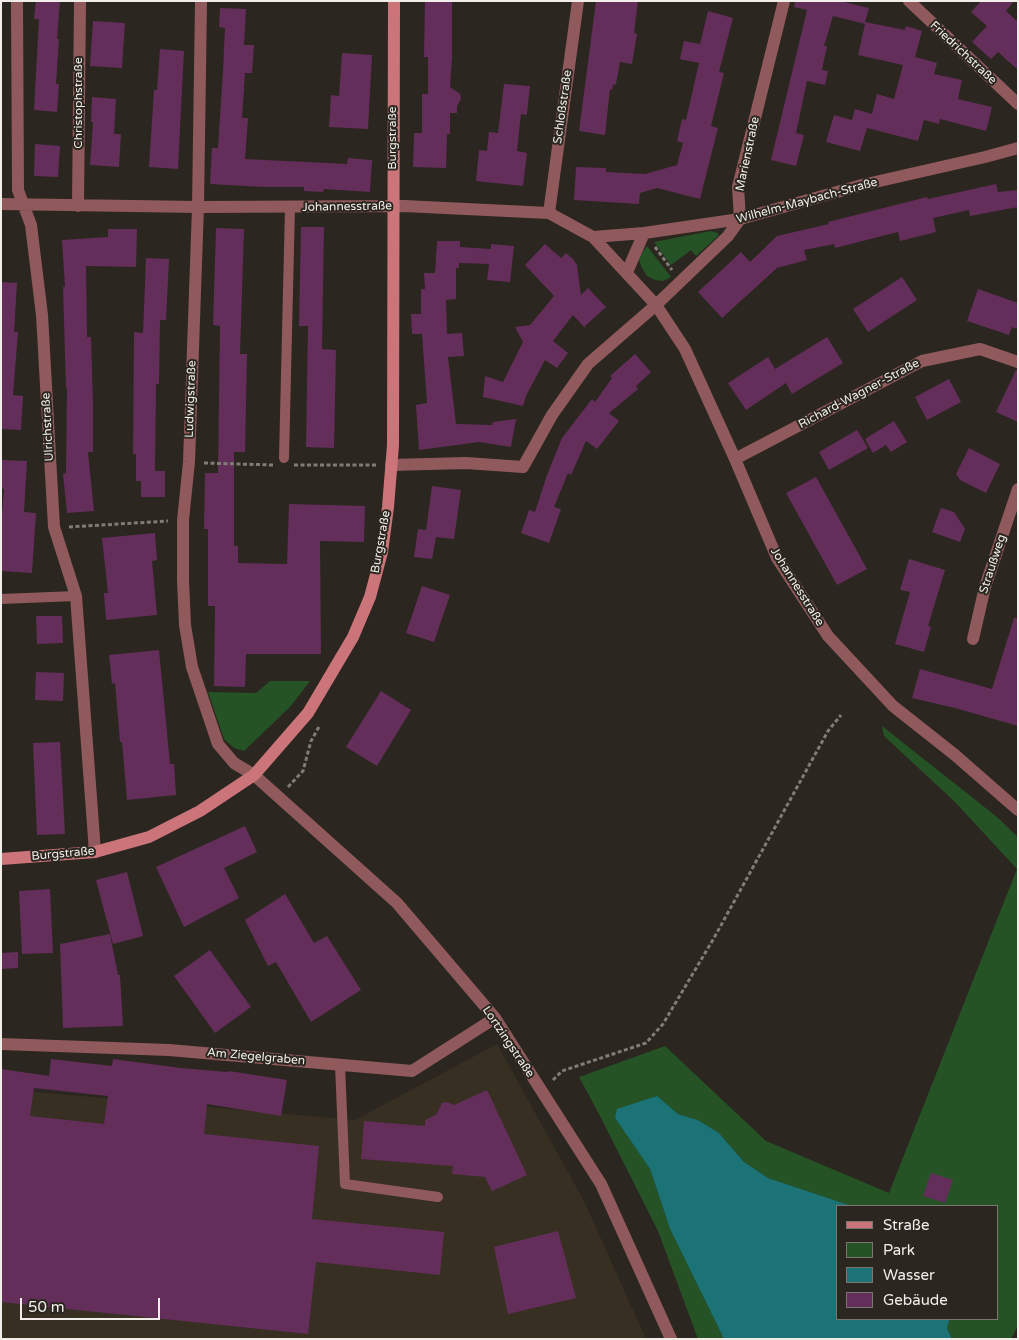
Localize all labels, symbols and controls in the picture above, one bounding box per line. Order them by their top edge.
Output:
street label: Friedrichstraße [927,18,999,88]
street label: Christophstraße [72,57,86,149]
street label: Schloßstraße [551,69,575,145]
street label: Burgstraße [386,106,400,170]
street label: Marienstraße [733,115,763,193]
street label: Wilhelm-Maybach-Straße [735,175,879,227]
street label: Johannesstraße [302,199,392,215]
street label: Richard-Wagner-Straße [796,356,922,432]
street label: Ludwigstraße [182,360,200,438]
street label: Ulrichstraße [39,392,57,462]
street label: Burgstraße [368,510,394,574]
street label: Straußweg [977,533,1009,595]
street label: Johannesstraße [767,545,827,629]
street label: Burgstraße [31,844,95,864]
street label: Lortzingstraße [479,1004,537,1080]
street label: Am Ziegelgraben [206,1046,306,1068]
legend [836,1205,999,1320]
text: Straße [883,1216,929,1234]
text: Park [883,1241,915,1259]
text: Wasser [883,1266,935,1284]
scale bar [22,1288,162,1320]
text: Gebäude [883,1291,948,1309]
text: 50 m [28,1298,65,1316]

